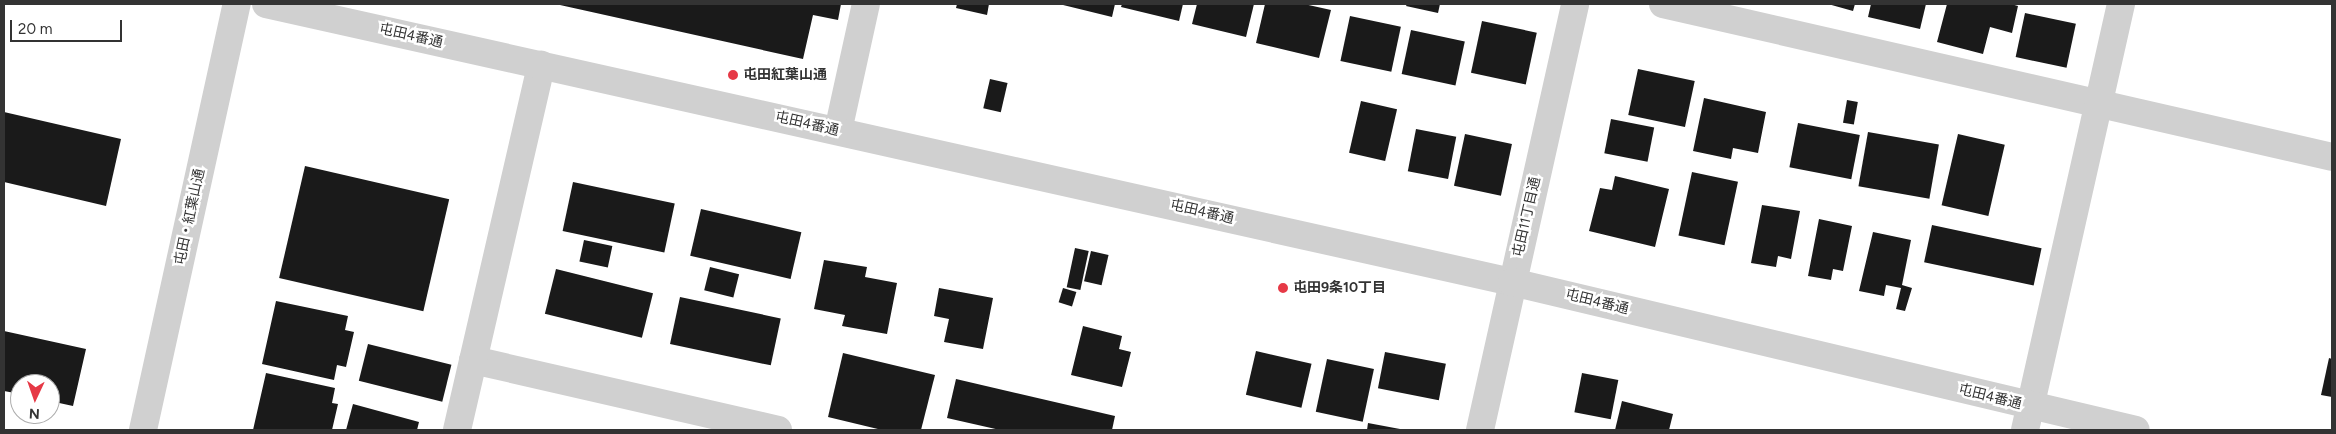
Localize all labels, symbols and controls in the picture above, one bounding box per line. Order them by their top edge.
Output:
scale bar [12,10,125,42]
text: 20 m [18,20,52,38]
street label: 屯田4番通 [378,21,444,51]
place label: 屯田紅葉山通 [743,67,827,83]
marker: 屯田紅葉山通 [727,69,739,81]
street label: 屯田4番通 [774,109,840,139]
street label: 屯田・紅葉山通 [172,167,208,267]
street label: 屯田11丁目通 [1510,175,1544,259]
street label: 屯田4番通 [1169,197,1235,227]
place label: 屯田9条10丁目 [1293,280,1386,296]
marker: 屯田9条10丁目 [1277,282,1289,294]
street label: 屯田4番通 [1564,286,1630,318]
north arrow [10,374,60,424]
street label: 屯田4番通 [1957,381,2023,413]
text: N [28,405,40,422]

